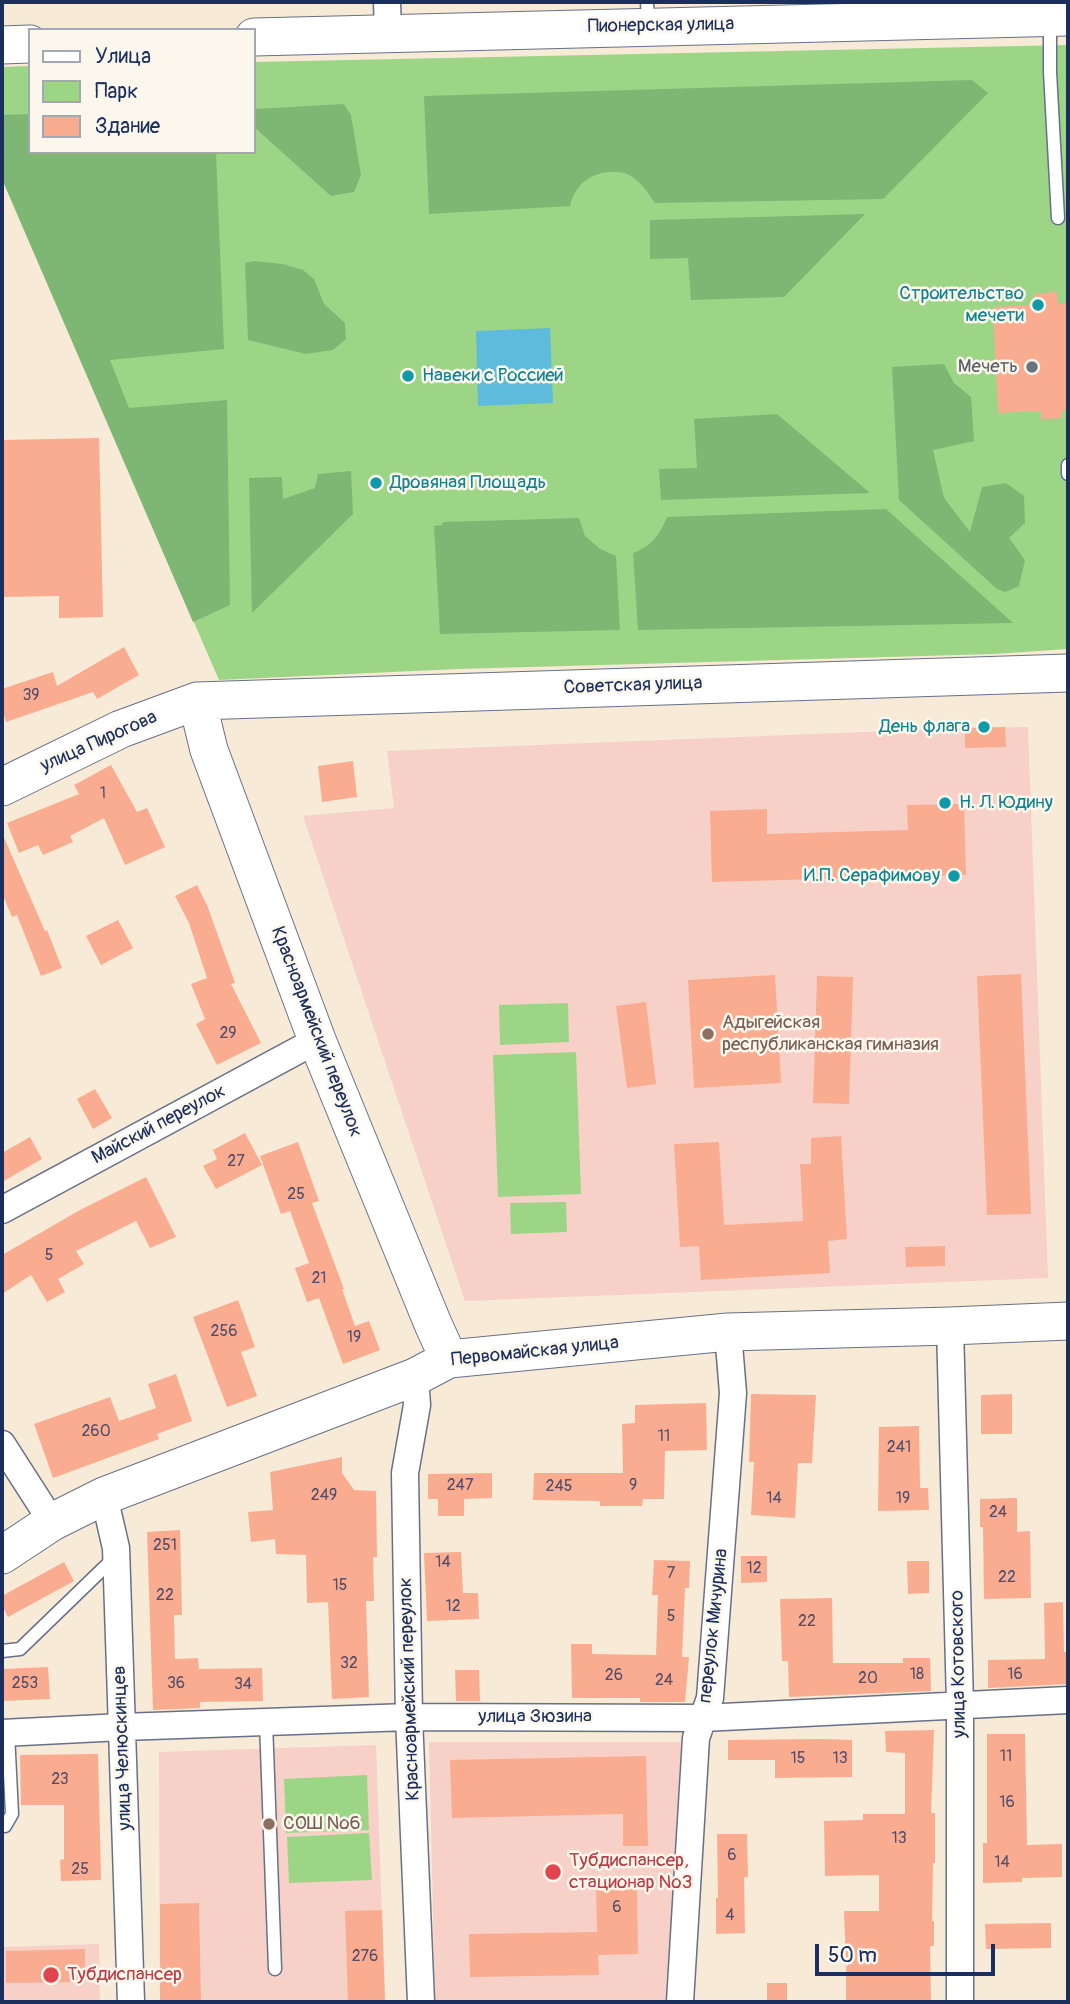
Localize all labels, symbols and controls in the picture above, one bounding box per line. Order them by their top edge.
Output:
street label: Пионерская улица [588,13,734,39]
legend [28,28,256,154]
text: Улица [95,43,151,70]
text: Парк [95,78,138,105]
text: Здание [95,113,160,140]
place label: Строительство мечети [899,283,1024,327]
marker: Строительство мечети [1030,297,1046,313]
place label: Мечеть [958,356,1018,378]
marker: Мечеть [1024,359,1040,375]
place label: Навеки с Россией [422,365,564,387]
marker: Навеки с Россией [400,368,416,384]
place label: Дровяная Площадь [390,472,546,494]
marker: Дровяная Площадь [368,475,384,491]
street label: Советская улица [563,672,703,700]
house number: 39 [22,686,40,706]
street label: улица Пирогова [37,706,161,778]
place label: День флага [879,716,970,738]
marker: День флага [976,719,992,735]
house number: 1 [100,784,106,804]
place label: Н. Л. Юдину [959,792,1053,814]
marker: Н. Л. Юдину [937,795,953,811]
place label: И.П. Серафимову [804,865,940,887]
marker: И.П. Серафимову [946,868,962,884]
street label: Красноармейский переулок [265,924,367,1140]
place label: Адыгейская республиканская гимназия [722,1012,939,1056]
house number: 29 [219,1024,237,1044]
marker: Адыгейская республиканская гимназия [700,1026,716,1042]
street label: Майский переулок [88,1080,230,1170]
house number: 27 [227,1152,245,1172]
house number: 25 [287,1185,305,1205]
house number: 5 [45,1246,53,1266]
house number: 21 [311,1269,327,1289]
house number: 256 [211,1322,237,1342]
house number: 19 [347,1328,361,1348]
street label: Первомайская улица [450,1332,620,1372]
house number: 260 [81,1422,111,1442]
house number: 11 [658,1427,670,1447]
house number: 241 [887,1438,911,1458]
house number: 247 [447,1476,473,1496]
house number: 9 [629,1476,637,1496]
house number: 245 [546,1477,572,1497]
house number: 249 [311,1486,337,1506]
house number: 14 [766,1489,782,1509]
house number: 19 [896,1489,910,1509]
house number: 24 [989,1503,1007,1523]
house number: 251 [153,1536,177,1556]
street label: переулок Мичурина [695,1548,733,1704]
house number: 14 [435,1553,451,1573]
house number: 12 [746,1559,762,1579]
house number: 7 [667,1564,675,1584]
house number: 22 [998,1568,1016,1588]
house number: 15 [333,1576,347,1596]
street label: Красноармейский переулок [395,1577,425,1801]
house number: 22 [156,1586,174,1606]
street label: улица Котовского [946,1590,972,1738]
house number: 12 [445,1597,461,1617]
house number: 5 [667,1607,675,1627]
house number: 22 [798,1612,816,1632]
house number: 32 [340,1654,358,1674]
street label: улица Челюскинцев [109,1665,137,1831]
house number: 18 [910,1665,924,1685]
house number: 16 [1007,1665,1023,1685]
house number: 26 [605,1666,623,1686]
house number: 20 [858,1669,878,1689]
house number: 24 [655,1671,673,1691]
house number: 253 [12,1674,38,1694]
house number: 36 [167,1674,185,1694]
house number: 34 [234,1675,252,1695]
street label: улица Зюзина [478,1706,592,1728]
house number: 11 [1000,1747,1012,1767]
house number: 15 [791,1749,805,1769]
house number: 13 [832,1749,848,1769]
house number: 23 [51,1770,69,1790]
house number: 16 [999,1793,1015,1813]
place label: СОШ №6 [283,1813,361,1835]
marker: СОШ №6 [261,1816,277,1832]
house number: 13 [891,1829,907,1849]
house number: 6 [727,1846,737,1866]
place label: Тубдиспансер, стационар №3 [569,1850,692,1894]
house number: 14 [994,1853,1010,1873]
house number: 25 [71,1860,89,1880]
marker: Тубдиспансер, стационар №3 [543,1862,563,1882]
house number: 6 [612,1898,622,1918]
house number: 4 [725,1906,735,1926]
scale bar [818,1930,998,1974]
text: 50 m [828,1942,877,1969]
house number: 276 [352,1947,378,1967]
place label: Тубдиспансер [67,1964,182,1986]
marker: Тубдиспансер [41,1965,61,1985]

